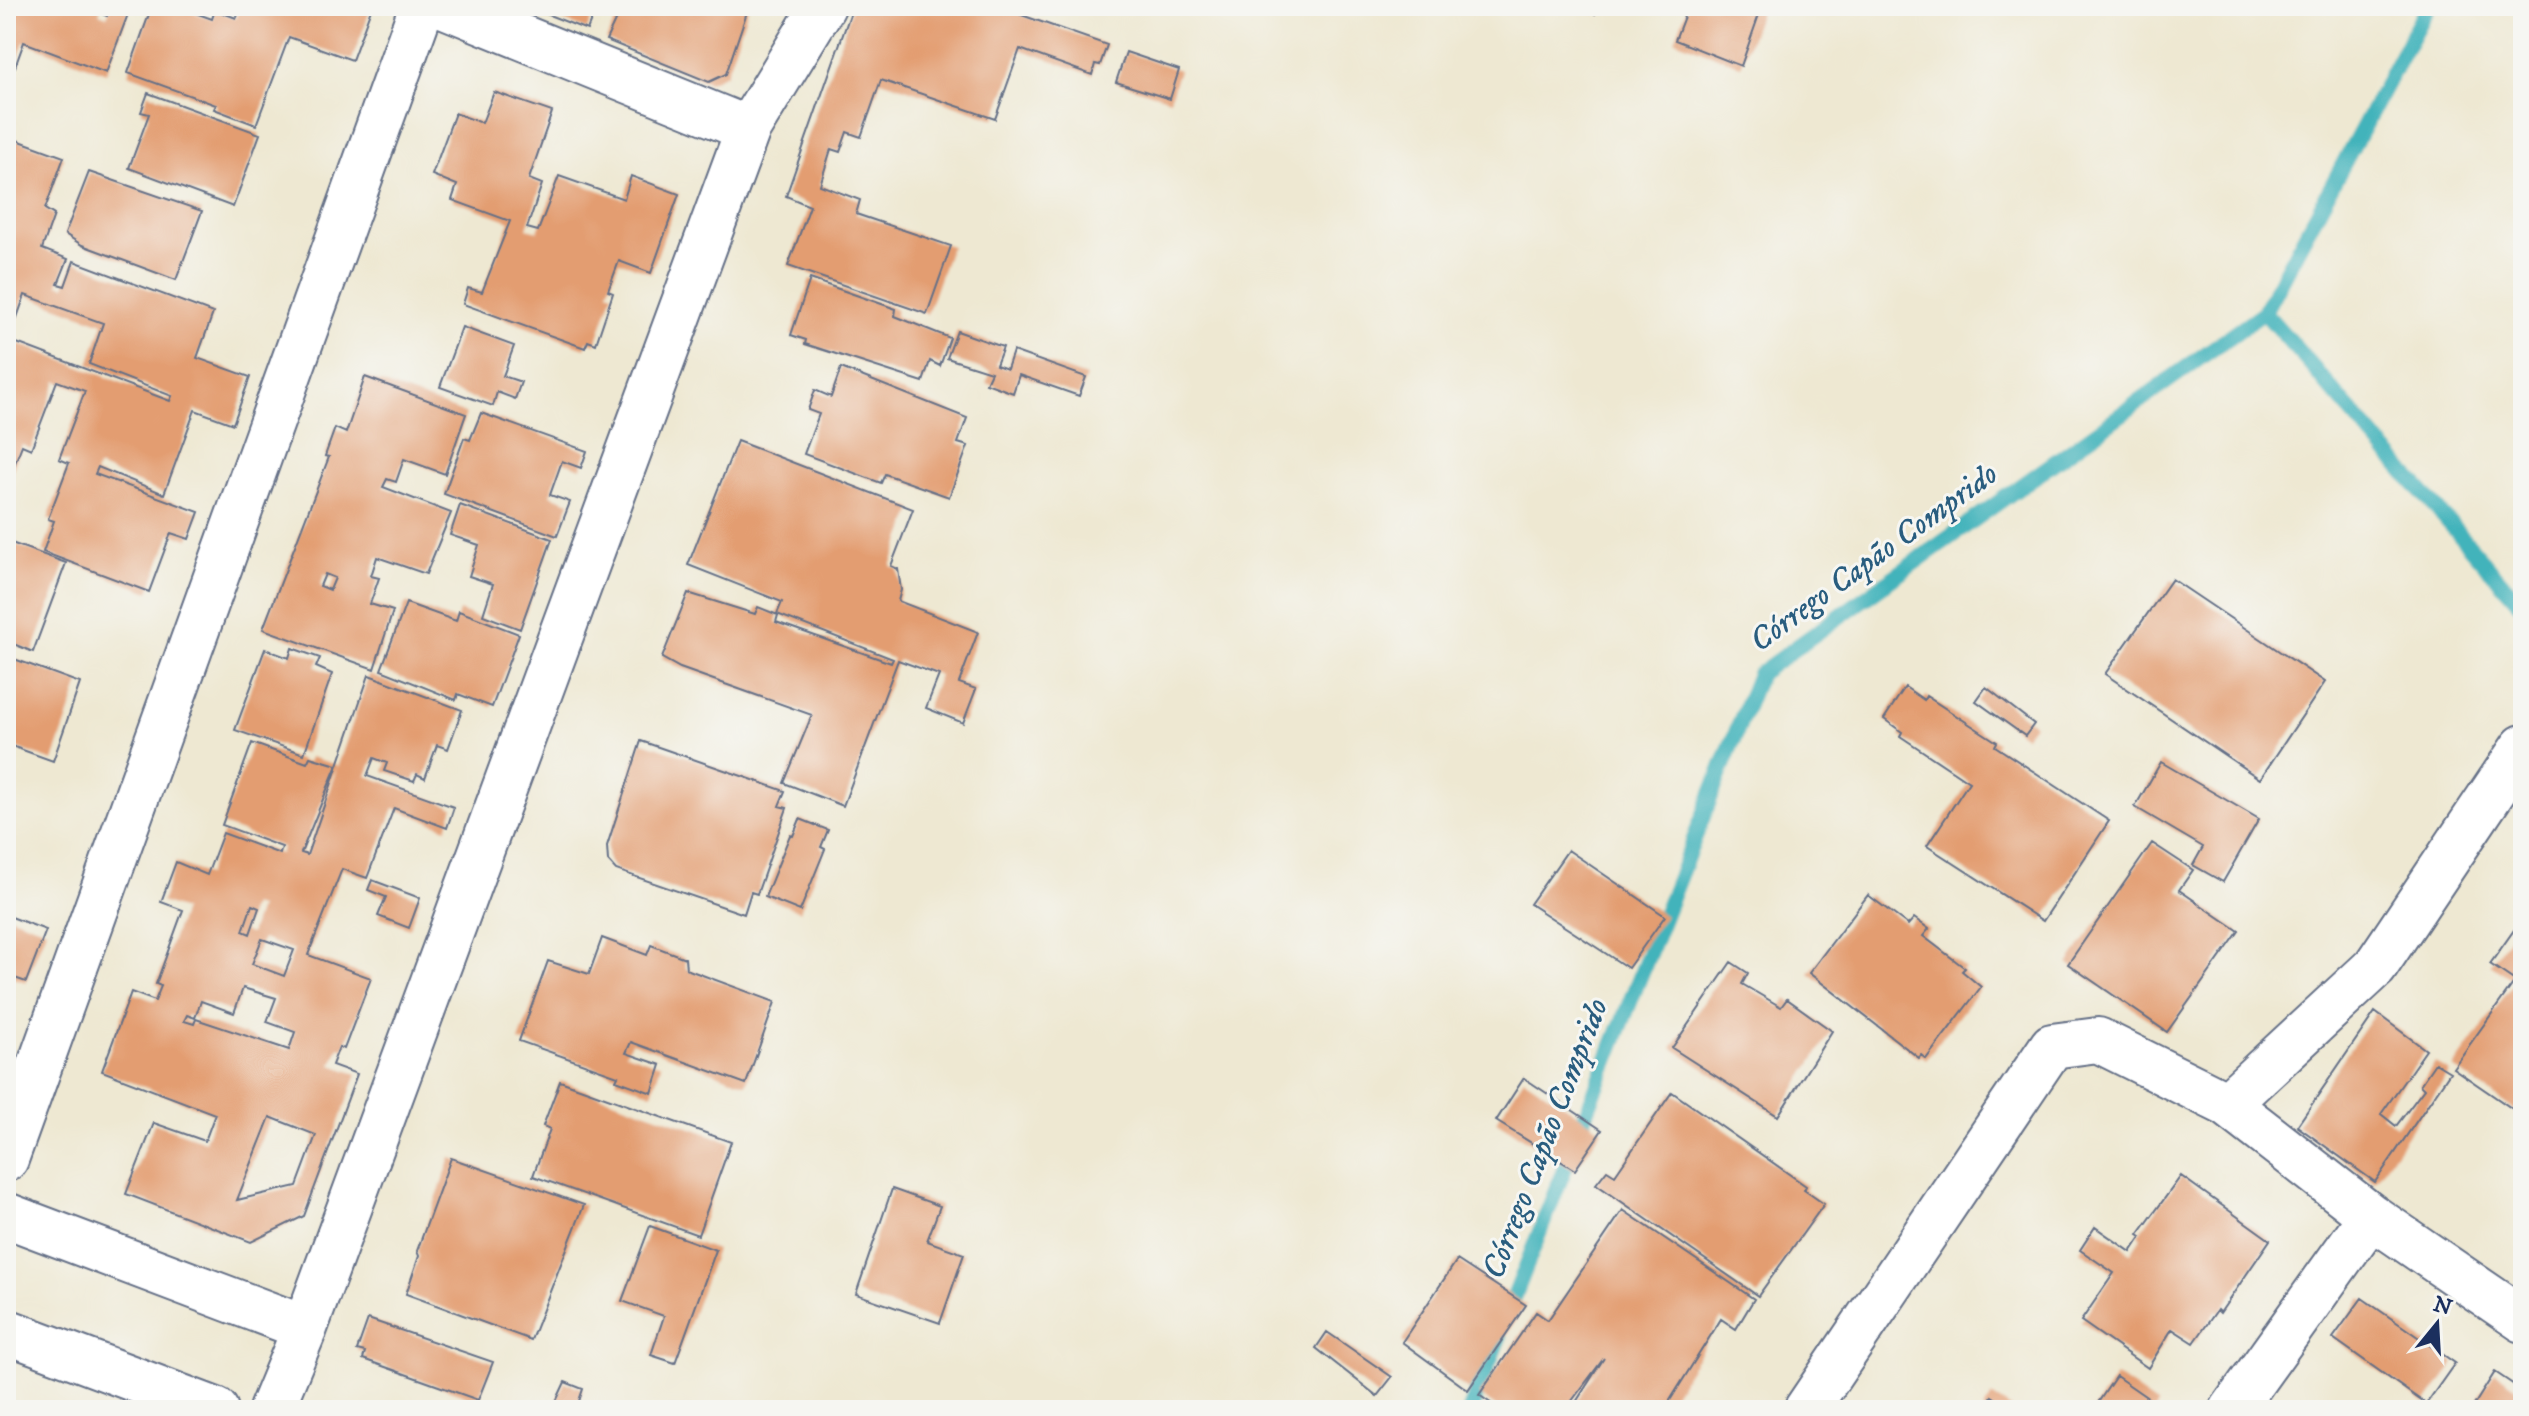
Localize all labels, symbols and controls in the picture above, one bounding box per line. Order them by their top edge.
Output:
water label: Córrego Capão Comprido [1742,454,2006,662]
water label: Córrego Capão Comprido [1474,993,1618,1285]
north arrow [2397,1284,2477,1364]
text: N [2430,1291,2455,1322]

